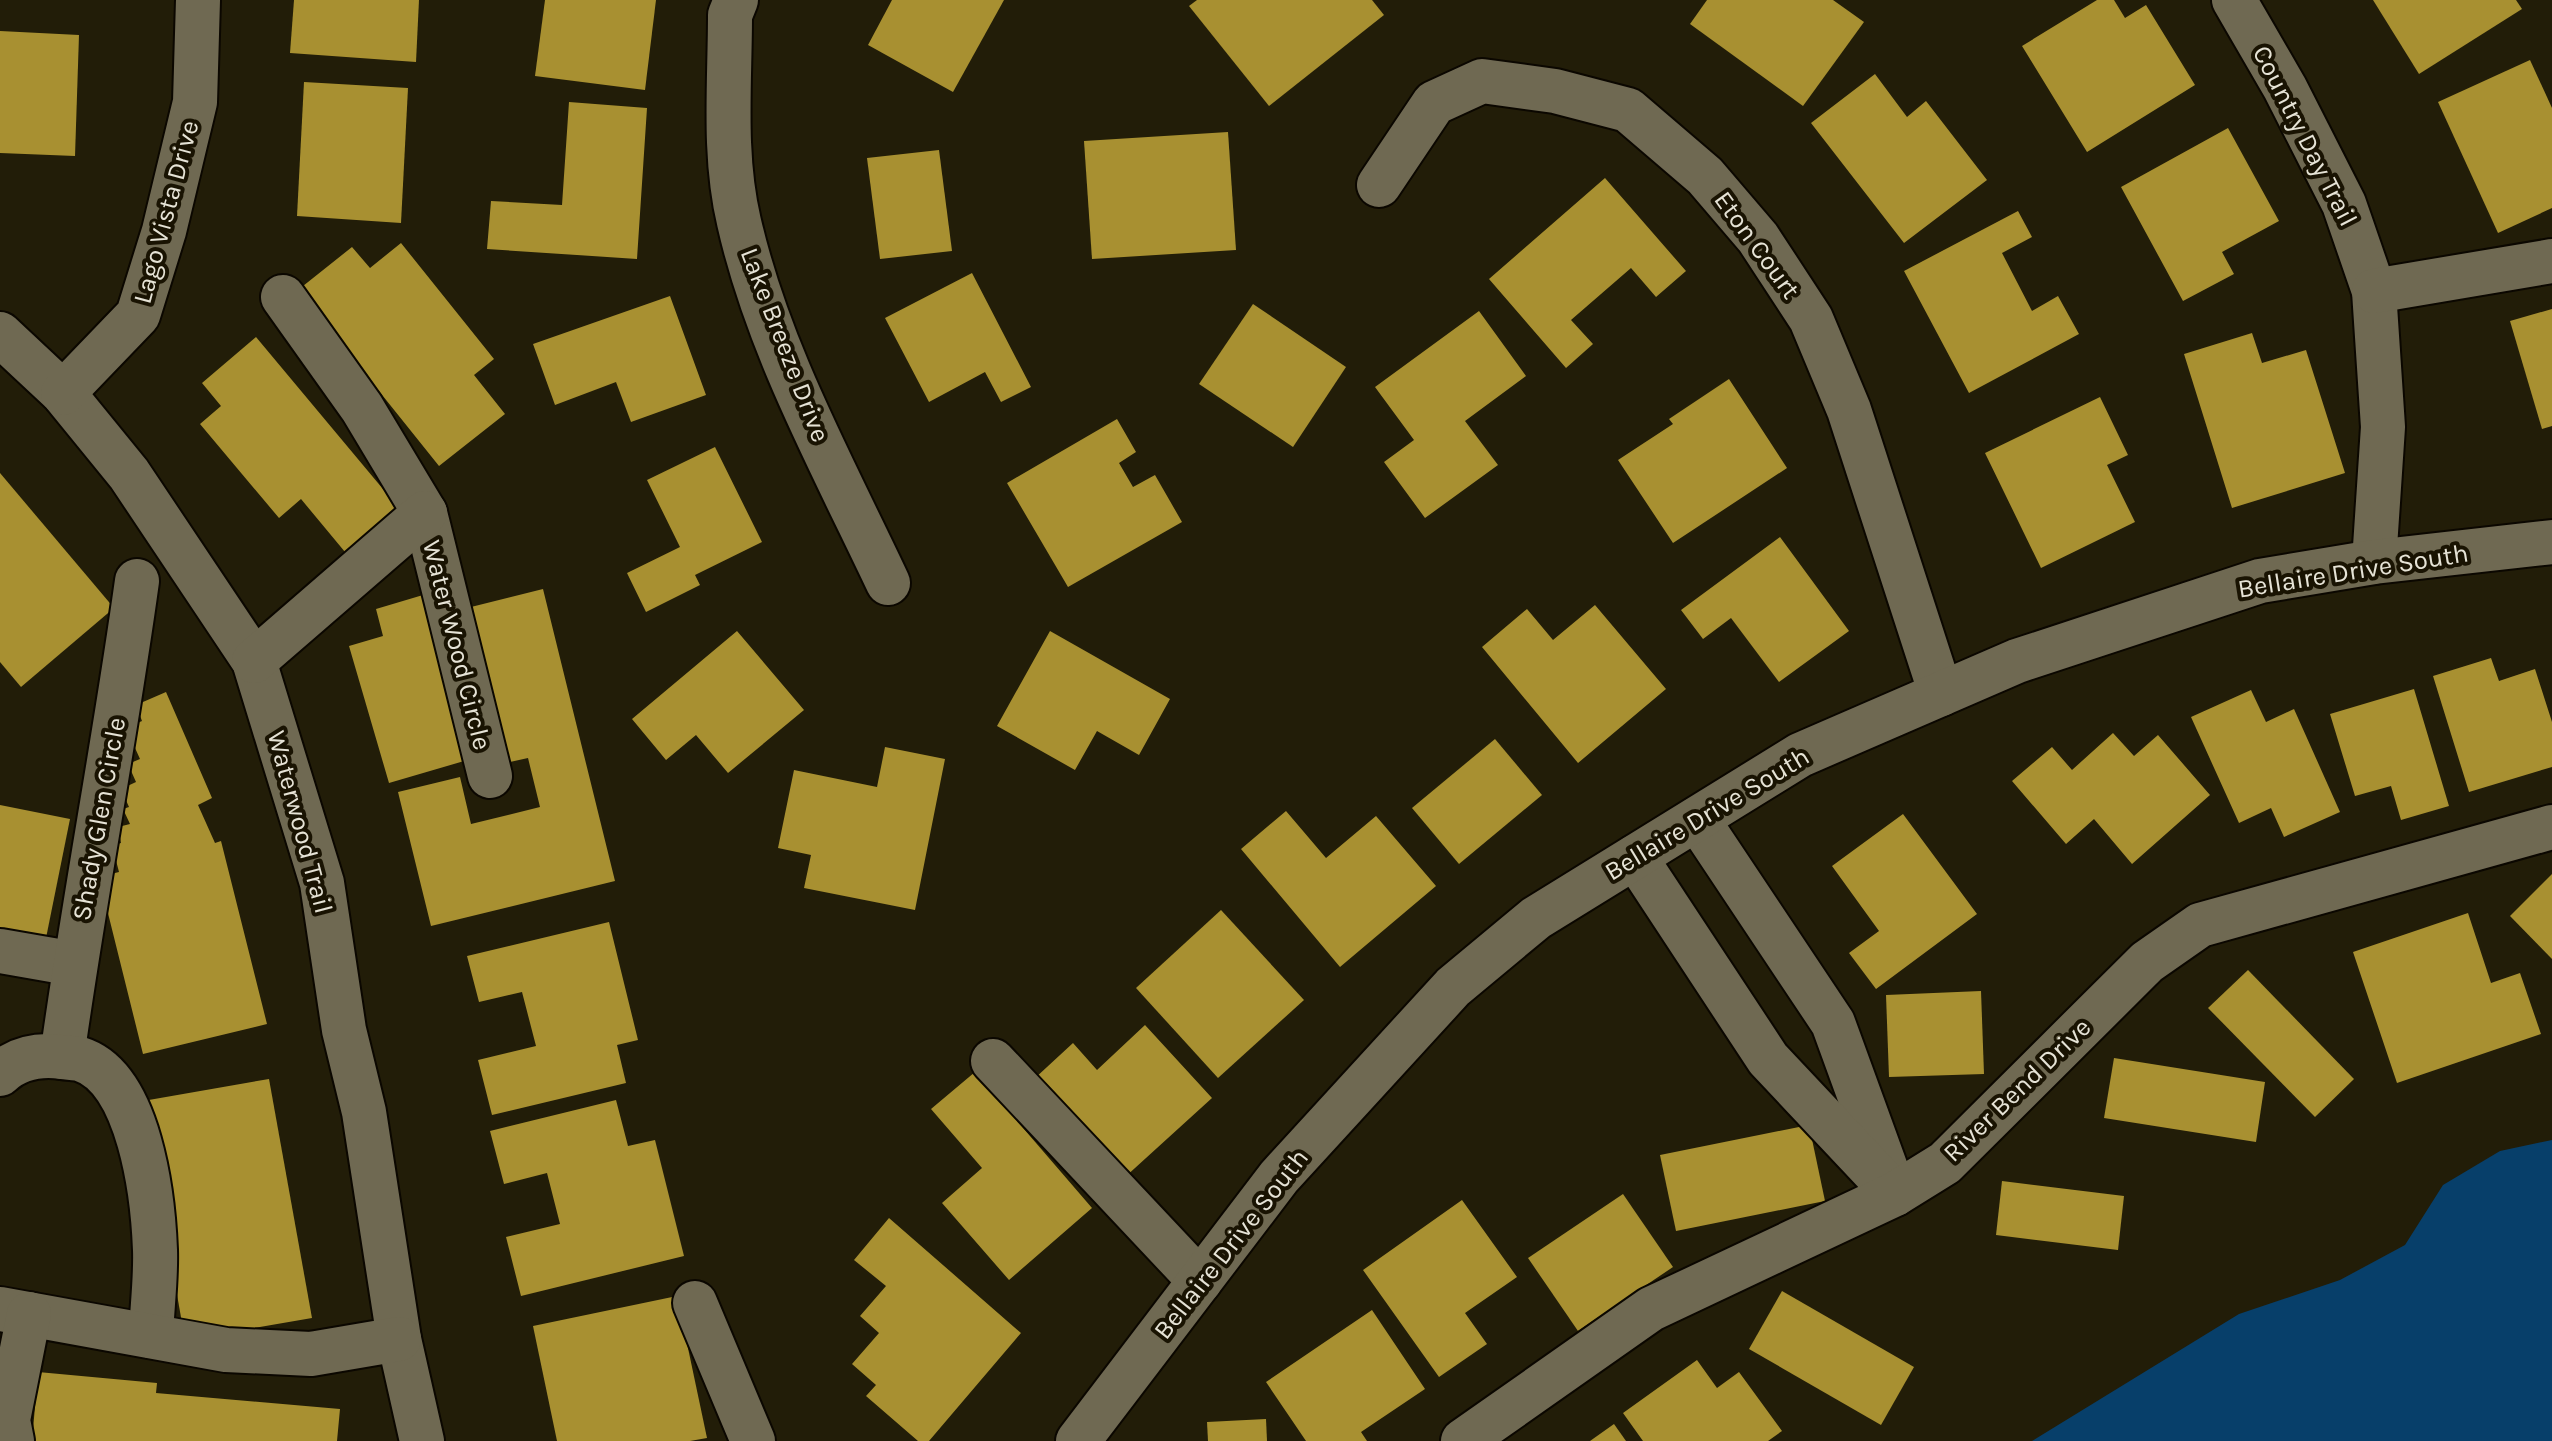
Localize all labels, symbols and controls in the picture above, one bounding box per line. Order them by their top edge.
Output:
street label: Country Day Trail [2246,40,2364,232]
street label: Lago Vista Drive [127,117,205,307]
street label: Eton Court [1708,185,1807,305]
street label: Lake Breeze Drive [734,244,836,446]
street label: Water Wood Circle [416,537,498,753]
street label: Bellaire Drive South [2235,537,2471,605]
street label: Shady Glen Circle [66,715,132,923]
street label: Waterwood Trail [261,727,339,917]
street label: Bellaire Drive South [1599,741,1815,887]
street label: River Bend Drive [1937,1012,2097,1168]
street label: Bellaire Drive South [1147,1143,1315,1345]

